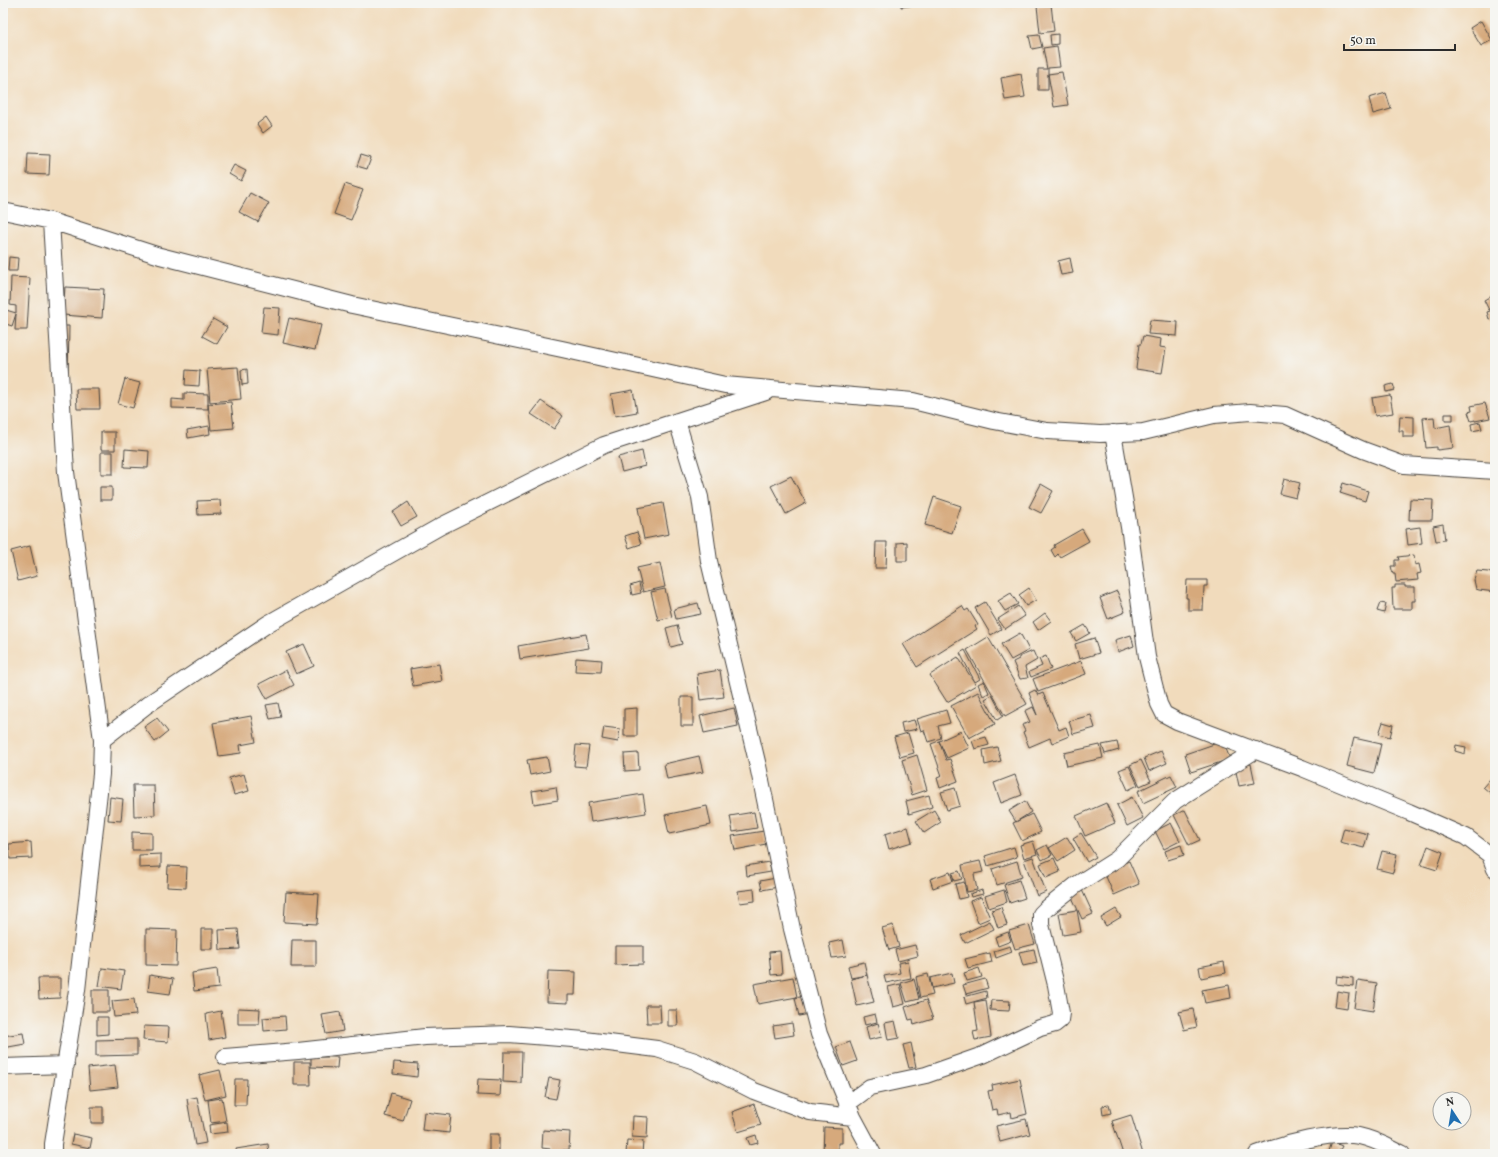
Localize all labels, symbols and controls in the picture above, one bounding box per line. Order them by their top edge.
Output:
scale bar [1344,26,1455,52]
text: 50 m [1350,33,1376,49]
north arrow [1432,1091,1472,1131]
text: N [1445,1095,1456,1111]

